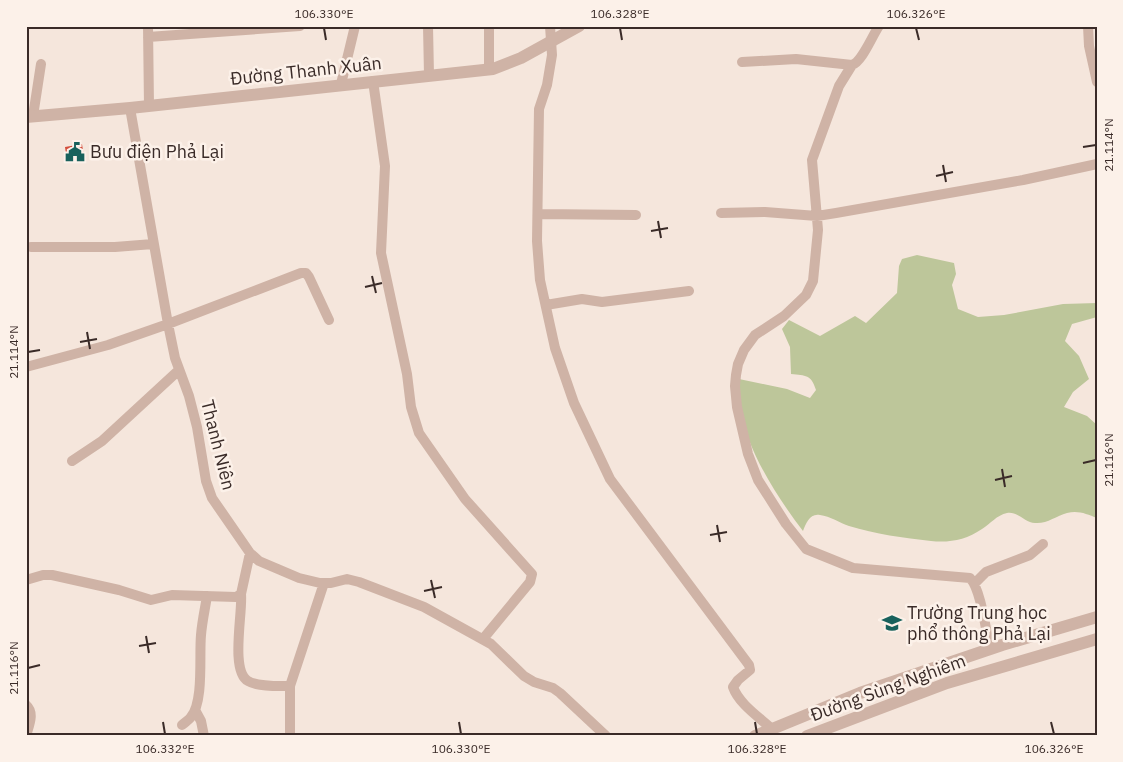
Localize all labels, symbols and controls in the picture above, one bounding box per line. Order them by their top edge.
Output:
text: 106.330°E [294,6,354,21]
text: 106.328°E [590,6,650,21]
text: 106.326°E [886,6,946,21]
street label: Đường Thanh Xuân [229,51,383,90]
text: 21.114°N [1101,118,1116,172]
place label: Bưu điện Phả Lại [90,140,224,163]
public building icon: Bưu điện Phả Lại [64,141,86,163]
text: 21.114°N [6,325,21,379]
street label: Thanh Niên [196,397,241,492]
text: 21.116°N [1101,433,1116,487]
place label: Trường Trung học phổ thông Phả Lại [907,601,1051,645]
school or university icon: Trường Trung học phổ thông Phả Lại [881,612,903,634]
text: 21.116°N [6,641,21,695]
street label: Đường Sùng Nghiêm [807,649,969,726]
text: 106.332°E [135,741,195,756]
text: 106.330°E [431,741,491,756]
text: 106.328°E [727,741,787,756]
text: 106.326°E [1024,741,1084,756]

